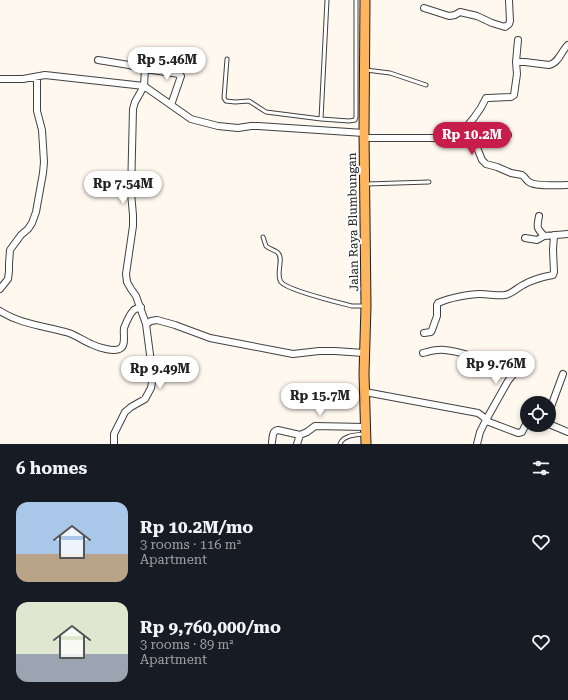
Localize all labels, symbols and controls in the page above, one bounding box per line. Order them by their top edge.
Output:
pin: Rp 5.46M [126,47,208,81]
text: Rp 5.46M [137,52,197,67]
pin: Rp 10.2M [431,122,513,156]
text: Rp 10.2M [442,127,502,142]
street label: Jalan Raya Blumbungan [345,152,361,291]
pin: Rp 7.54M [82,171,164,205]
text: Rp 7.54M [93,176,153,191]
pin: Rp 9.76M [455,351,537,385]
pin: Rp 9.49M [119,356,201,390]
text: Rp 9.76M [466,356,526,371]
text: Rp 9.49M [130,361,190,376]
pin: Rp 15.7M [279,383,361,417]
text: Rp 15.7M [290,388,350,403]
map controls [520,396,556,432]
button: locate [520,396,556,432]
icon: filters [530,457,552,479]
text: 6 homes [16,458,87,478]
text: Rp 10.2M/mo [140,517,253,537]
icon: home [48,518,96,566]
icon: heart [530,531,552,553]
text: 3 rooms · 116 m² [140,537,241,552]
text: Apartment [140,552,207,567]
text: Rp 9,760,000/mo [140,617,281,637]
icon: home [48,618,96,666]
icon: heart [530,631,552,653]
text: 3 rooms · 89 m² [140,637,234,652]
text: Apartment [140,652,207,667]

